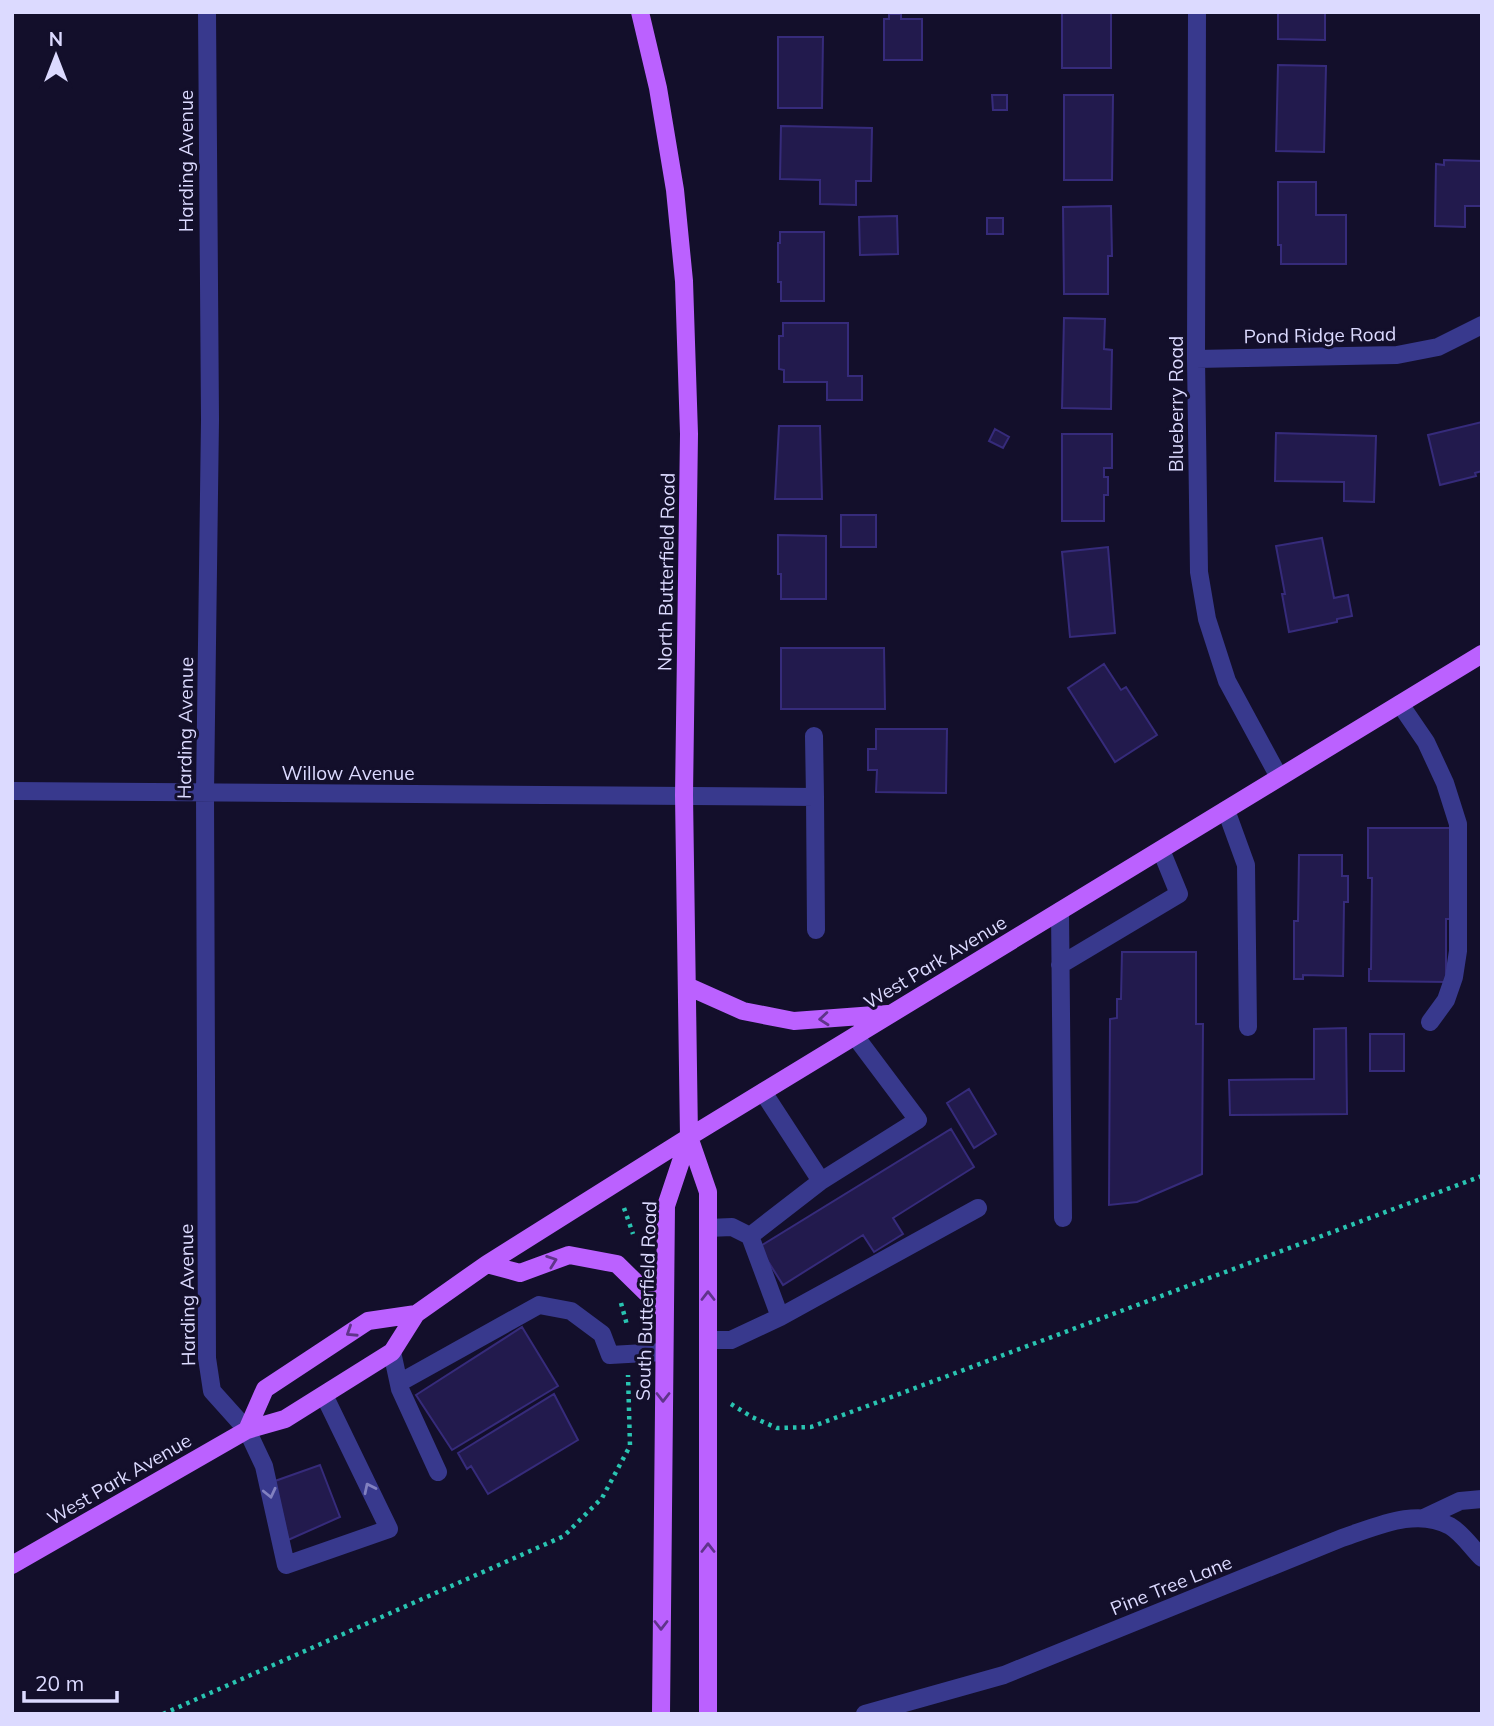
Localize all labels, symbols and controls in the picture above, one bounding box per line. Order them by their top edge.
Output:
north arrow [21,21,91,91]
text: N [49,27,63,51]
street label: Harding Avenue [174,90,198,232]
street label: Pond Ridge Road [1243,322,1397,348]
street label: Blueberry Road [1164,336,1188,472]
street label: North Butterfield Road [652,473,680,671]
street label: Harding Avenue [172,657,198,799]
street label: Willow Avenue [281,761,415,785]
street label: West Park Avenue [859,910,1011,1014]
one-way arrow [818,1011,829,1026]
street label: South Butterfield Road [631,1201,661,1401]
street label: Harding Avenue [174,1224,200,1366]
one-way arrow [546,1256,558,1270]
one-way arrow [700,1291,716,1301]
one-way arrow [346,1324,359,1337]
one-way arrow [655,1392,671,1403]
street label: West Park Avenue [43,1428,195,1530]
one-way arrow [364,1483,378,1495]
one-way arrow [262,1487,277,1499]
one-way arrow [700,1543,716,1553]
street label: Pine Tree Lane [1107,1550,1235,1620]
one-way arrow [653,1620,669,1630]
scale bar [24,1660,117,1704]
text: 20 m [35,1670,84,1696]

